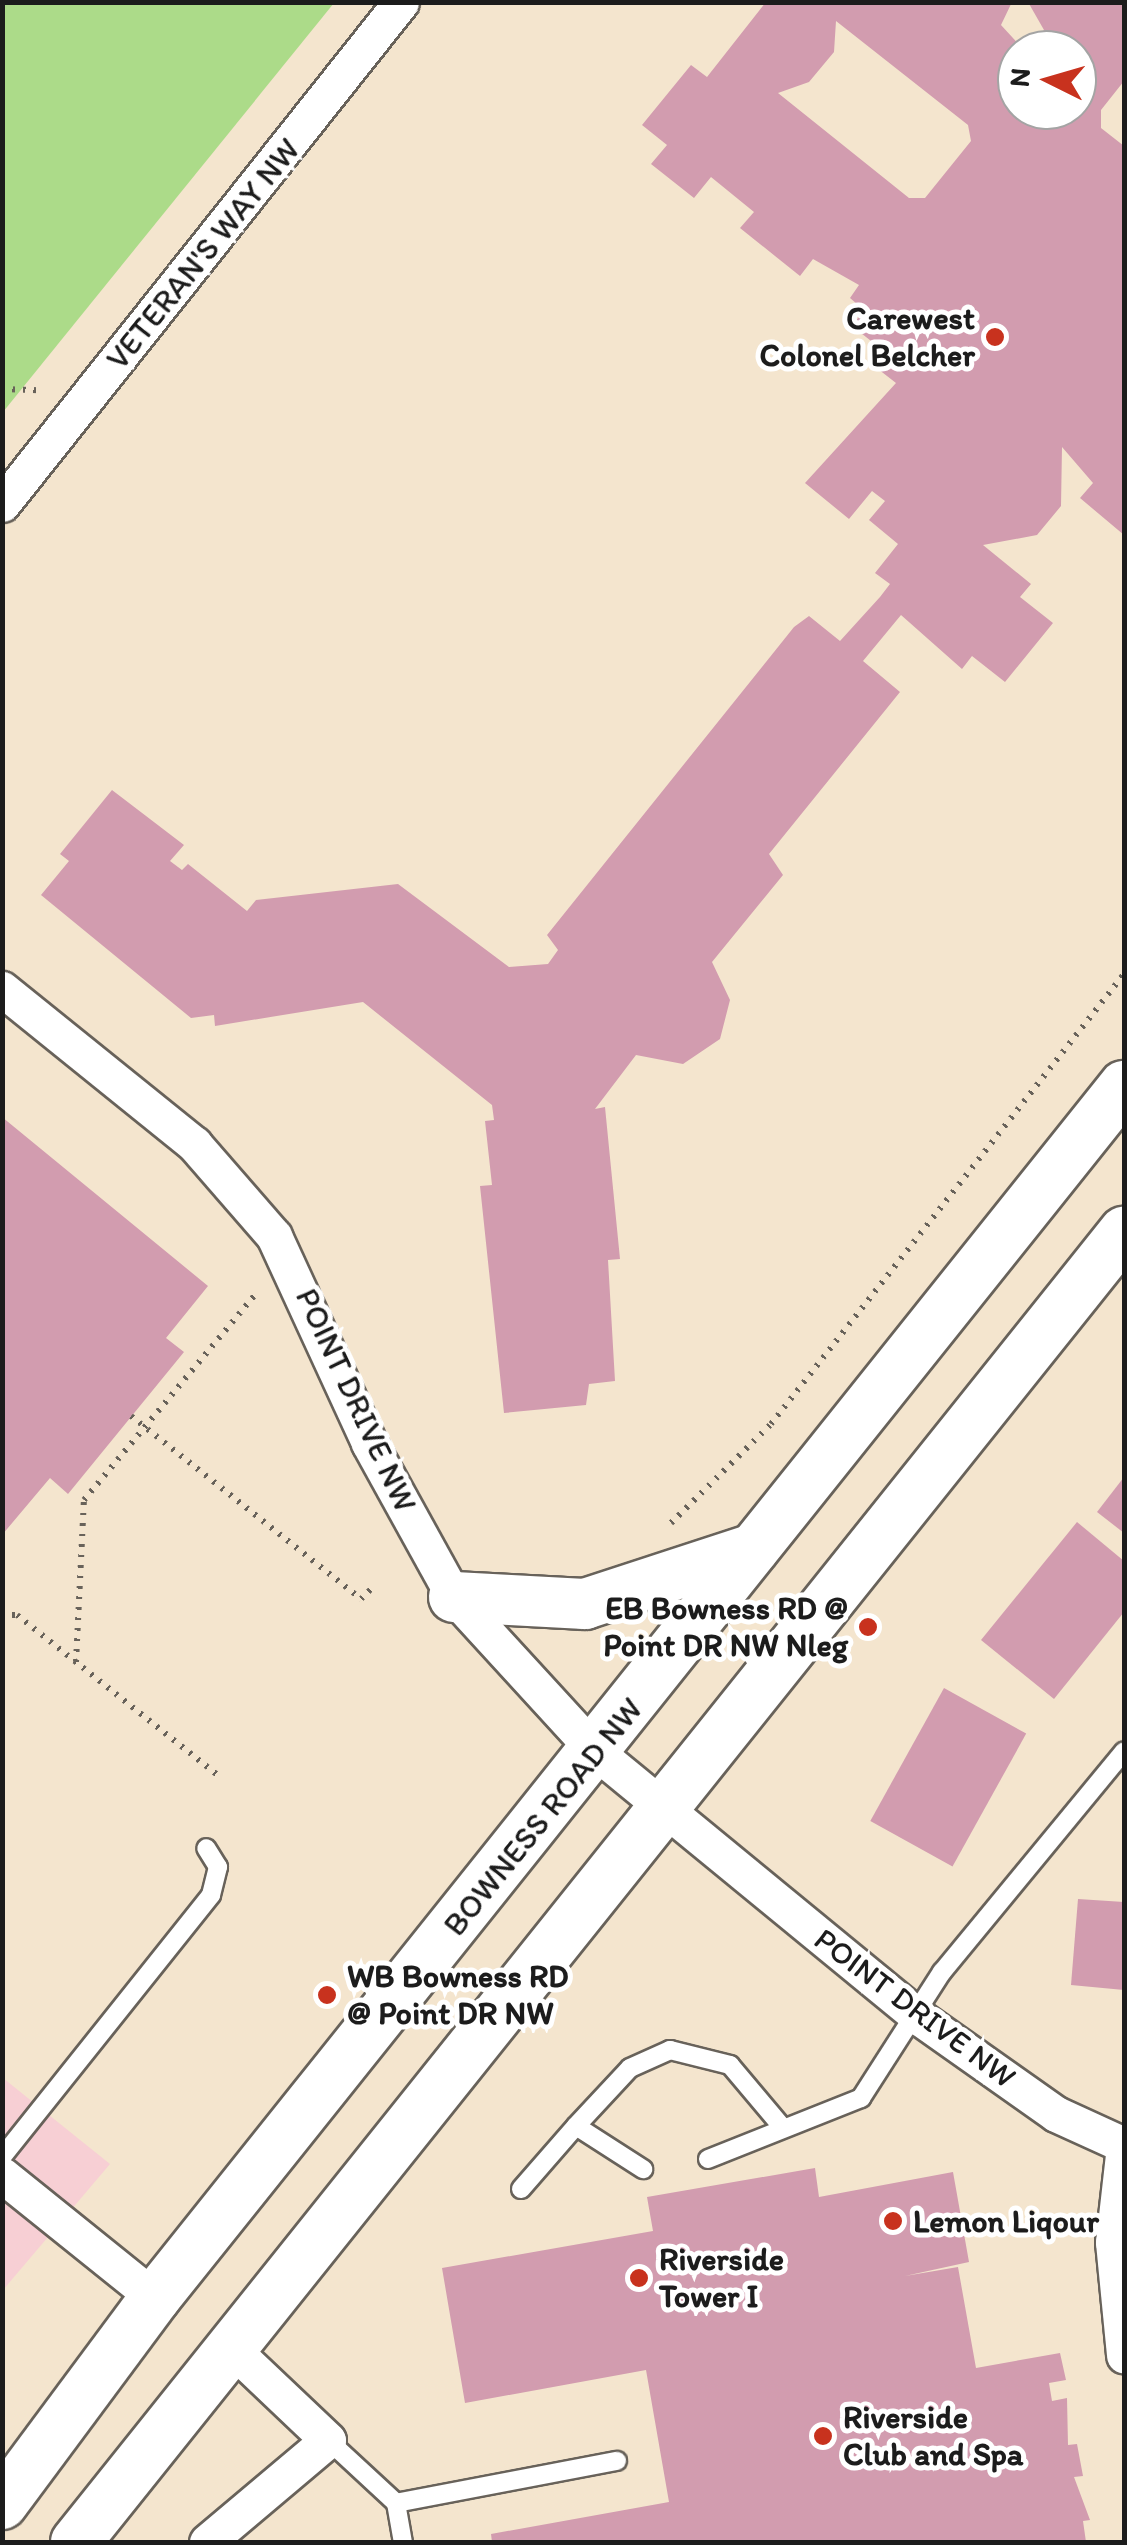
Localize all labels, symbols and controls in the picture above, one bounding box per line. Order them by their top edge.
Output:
north arrow [997,30,1097,130]
text: N [1001,67,1037,88]
street label: VETERAN'S WAY NW [98,130,308,378]
place label: Carewest Colonel Belcher [760,300,975,375]
marker: Carewest Colonel Belcher [984,326,1006,348]
street label: POINT DRIVE NW [287,1282,425,1518]
place label: EB Bowness RD @ Point DR NW Nleg [602,1590,848,1665]
marker: EB Bowness RD @ Point DR NW Nleg [857,1616,879,1638]
street label: BOWNESS ROAD NW [436,1691,650,1943]
street label: POINT DRIVE NW [807,1920,1023,2096]
place label: WB Bowness RD @ Point DR NW [347,1958,568,2033]
marker: WB Bowness RD @ Point DR NW [316,1984,338,2006]
place label: Lemon Liqour [913,2202,1099,2240]
marker: Lemon Liqour [882,2210,904,2232]
place label: Riverside Tower I [659,2241,784,2316]
marker: Riverside Tower I [628,2267,650,2289]
place label: Riverside Club and Spa [843,2399,1025,2474]
marker: Riverside Club and Spa [812,2425,834,2447]

